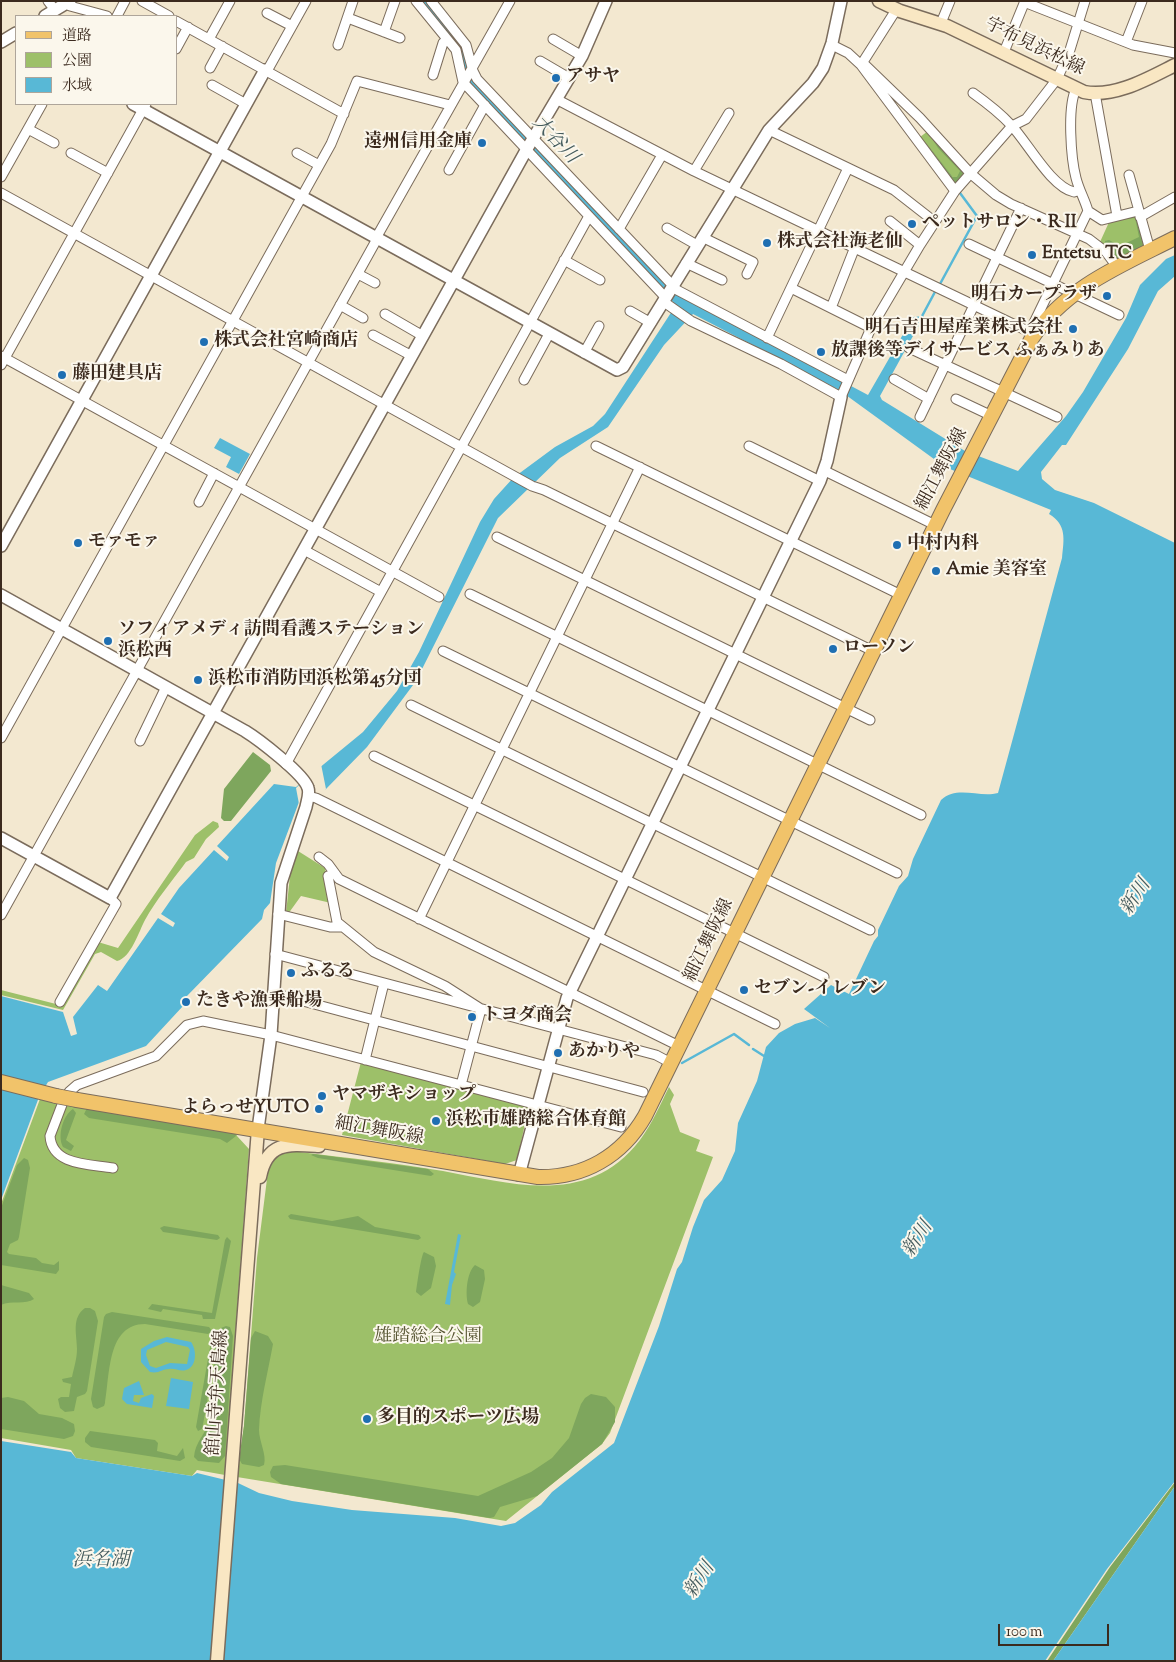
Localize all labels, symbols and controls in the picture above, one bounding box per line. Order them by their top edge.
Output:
legend [15,15,178,105]
street label: 宇布見浜松線 [981,15,1087,81]
text: 道路 [62,26,92,47]
text: 公園 [62,51,92,72]
place label: アサヤ [566,67,620,89]
marker: アサヤ [550,72,562,84]
text: 水域 [62,76,92,97]
water label: 大谷川 [526,112,582,170]
place label: 遠州信用金庫 [364,132,472,154]
marker: 遠州信用金庫 [476,137,488,149]
place label: ペットサロン・R II [922,213,1077,235]
marker: ペットサロン・R II [906,218,918,230]
place label: 株式会社海老仙 [777,232,903,254]
marker: 株式会社海老仙 [761,237,773,249]
place label: Entetsu TC [1042,244,1132,266]
marker: Entetsu TC [1026,249,1038,261]
place label: 明石カープラザ [971,285,1097,307]
marker: 明石カープラザ [1101,290,1113,302]
place label: 明石吉田屋産業株式会社 [865,318,1063,340]
marker: 明石吉田屋産業株式会社 [1067,323,1079,335]
place label: 株式会社宮崎商店 [214,331,358,353]
marker: 株式会社宮崎商店 [198,336,210,348]
place label: 放課後等デイサービス ふぁみりあ [831,341,1105,363]
marker: 放課後等デイサービス ふぁみりあ [815,346,827,358]
place label: 藤田建具店 [72,364,162,386]
marker: 藤田建具店 [56,369,68,381]
street label: 細江舞阪線 [912,425,974,515]
place label: モァモァ [88,532,160,554]
place label: 中村内科 [907,534,979,556]
marker: モァモァ [72,537,84,549]
marker: 中村内科 [891,539,903,551]
place label: Amie 美容室 [946,560,1047,582]
marker: Amie 美容室 [930,565,942,577]
place label: ソフィアメディ訪問看護ステーション 浜松西 [118,620,424,662]
marker: ソフィアメディ訪問看護ステーション 浜松西 [102,635,114,647]
place label: ローソン [843,638,915,660]
marker: ローソン [827,643,839,655]
place label: 浜松市消防団浜松第45分団 [208,669,421,691]
marker: 浜松市消防団浜松第45分団 [192,674,204,686]
water label: 新川 [1117,876,1157,920]
street label: 細江舞阪線 [681,896,739,986]
place label: ふるる [301,962,355,984]
marker: ふるる [285,967,297,979]
place label: セブン-イレブン [754,979,886,1001]
marker: セブン-イレブン [738,984,750,996]
place label: たきや漁乗船場 [196,991,322,1013]
marker: たきや漁乗船場 [180,996,192,1008]
place label: トヨダ商会 [482,1006,572,1028]
marker: トヨダ商会 [466,1011,478,1023]
place label: あかりや [568,1042,640,1064]
marker: あかりや [552,1047,564,1059]
place label: ヤマザキショップ [332,1085,476,1107]
marker: ヤマザキショップ [316,1090,328,1102]
place label: よらっせYUTO [182,1098,309,1120]
marker: よらっせYUTO [313,1103,325,1115]
place label: 浜松市雄踏総合体育館 [446,1110,626,1132]
street label: 細江舞阪線 [333,1114,425,1150]
marker: 浜松市雄踏総合体育館 [430,1115,442,1127]
water label: 新川 [899,1218,939,1262]
park label: 雄踏総合公園 [374,1327,482,1349]
street label: 舘山寺弁天島線 [204,1329,234,1457]
place label: 多目的スポーツ広場 [377,1408,539,1430]
marker: 多目的スポーツ広場 [361,1413,373,1425]
water label: 浜名湖 [73,1551,129,1573]
water label: 新川 [681,1559,721,1603]
scale bar [1001,1614,1112,1646]
text: 100 m [1006,1622,1042,1643]

